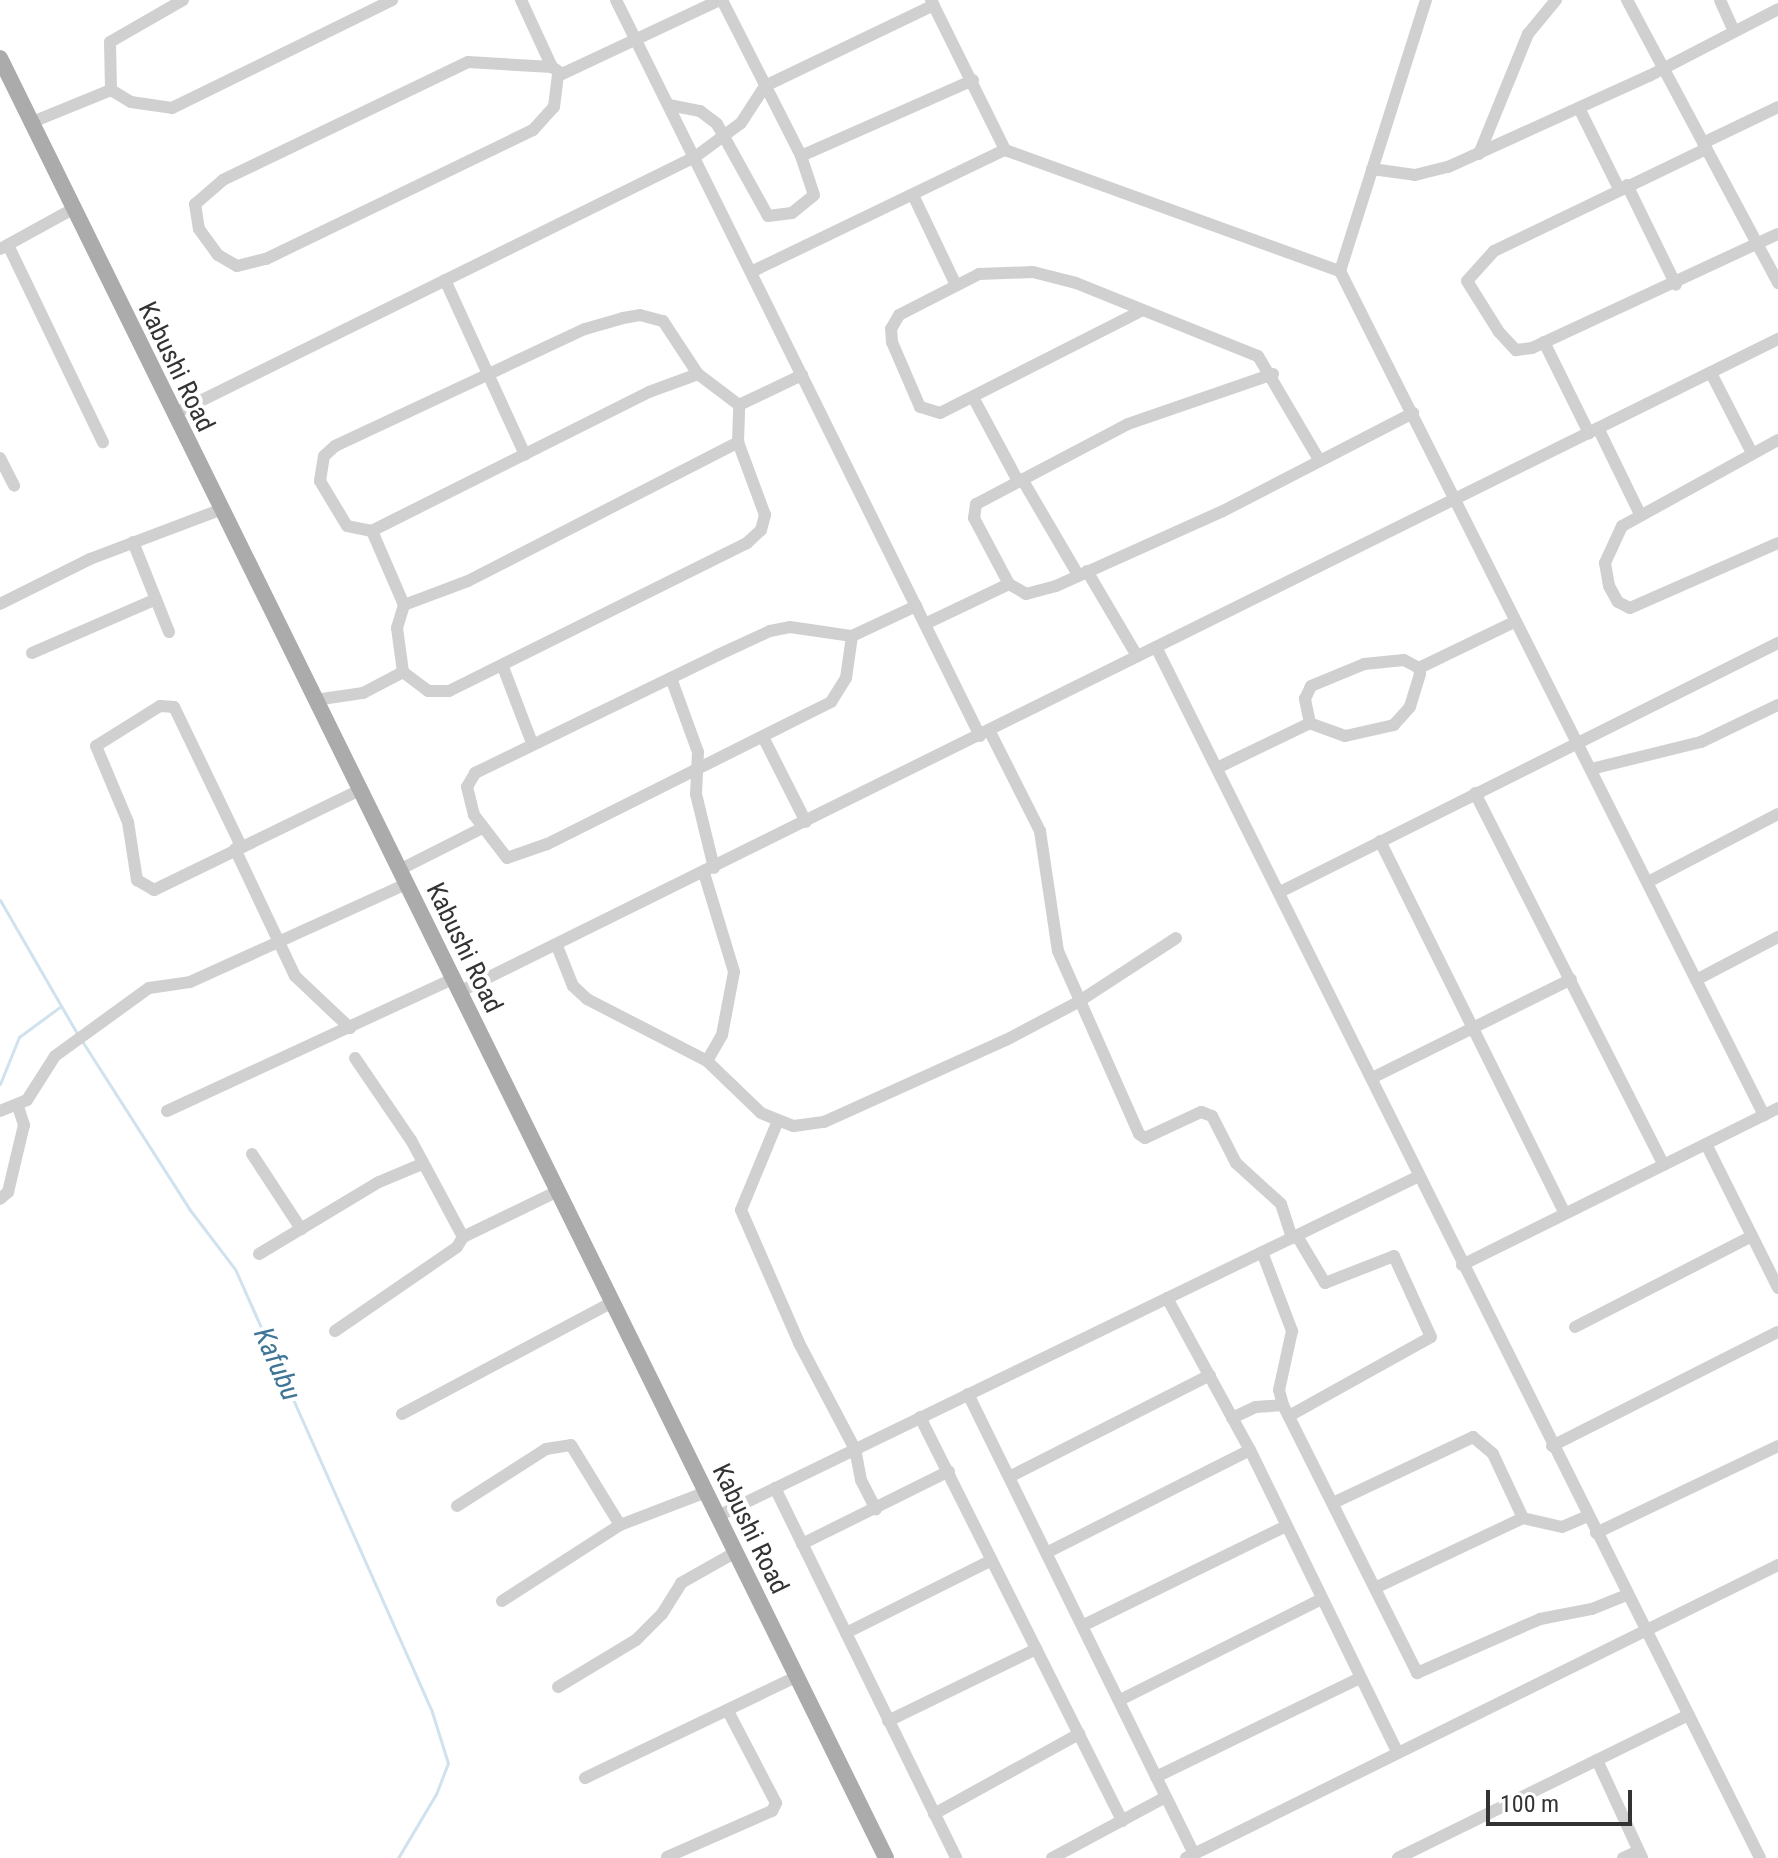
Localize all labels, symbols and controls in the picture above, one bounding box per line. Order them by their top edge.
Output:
street label: Kabushi Road [131,297,221,437]
street label: Kabushi Road [419,878,509,1018]
water label: Kafubu [246,1322,308,1406]
street label: Kabushi Road [705,1459,795,1599]
scale bar [1490,1774,1636,1824]
text: 100 m [1500,1790,1559,1818]

